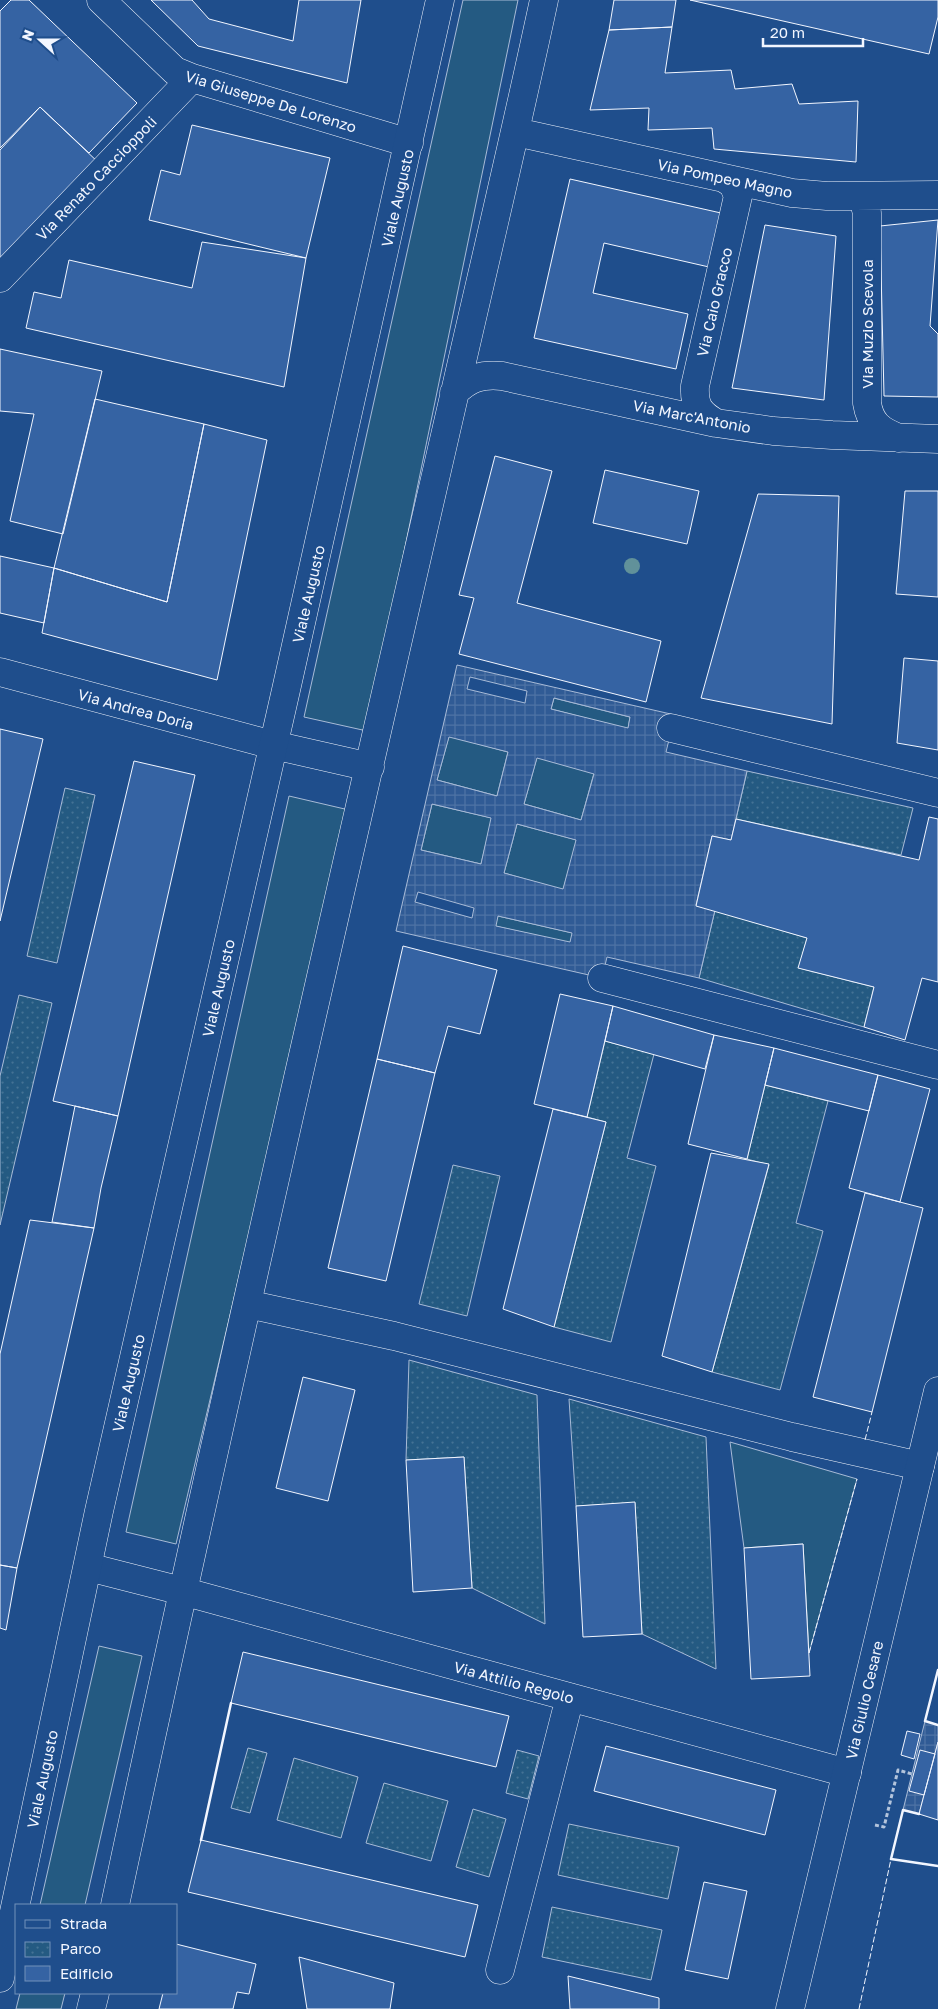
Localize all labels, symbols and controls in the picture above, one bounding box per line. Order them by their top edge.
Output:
north arrow [15,15,65,65]
scale bar [763,15,863,47]
text: 20 m [770,23,805,41]
text: N [18,27,37,43]
street label: Via Giuseppe De Lorenzo [183,66,359,136]
street label: Via Renato Caccioppoli [32,112,160,244]
street label: Viale Augusto [377,147,417,249]
street label: Via Pompeo Magno [656,155,794,201]
street label: Via Caio Gracco [693,245,735,359]
street label: Via Muzio Scevola [858,259,876,389]
street label: Via Marc'Antonio [631,396,753,436]
street label: Viale Augusto [288,543,328,645]
street label: Via Andrea Doria [76,685,196,733]
street label: Viale Augusto [198,937,238,1039]
street label: Viale Augusto [108,1332,148,1434]
street label: Via Giulio Cesare [842,1639,886,1761]
street label: Via Attilio Regolo [452,1657,576,1707]
street label: Viale Augusto [23,1728,61,1830]
legend [15,1904,178,1994]
text: Strada [60,1914,107,1932]
text: Parco [60,1939,101,1957]
text: Edificio [60,1964,113,1982]

